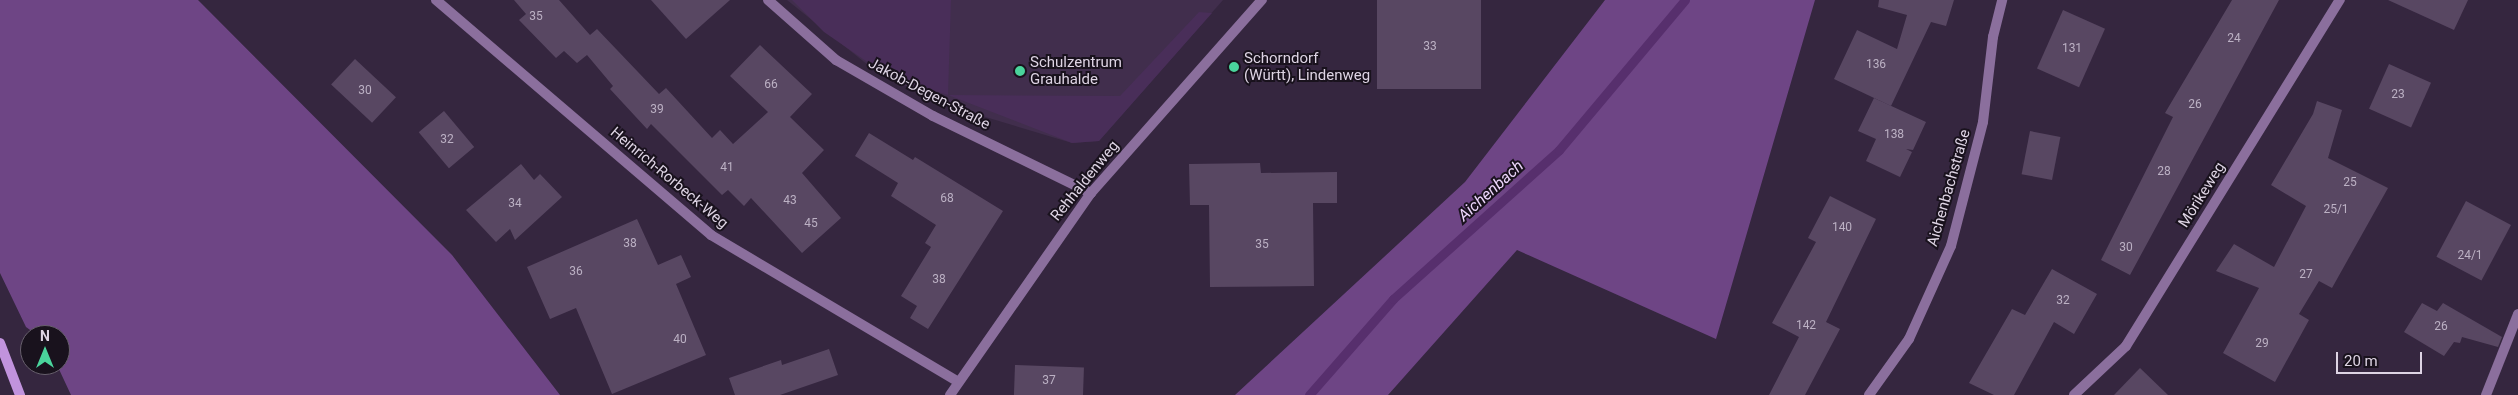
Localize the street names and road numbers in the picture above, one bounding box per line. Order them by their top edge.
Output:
street label: Jakob-Degen-Straße [865,54,993,134]
street label: Heinrich-Rorbeck-Weg [607,124,731,232]
street label: Aichenbachstraße [1924,127,1974,249]
street label: Rehhaldenweg [1047,137,1123,225]
street label: Mörikeweg [2175,159,2229,231]

